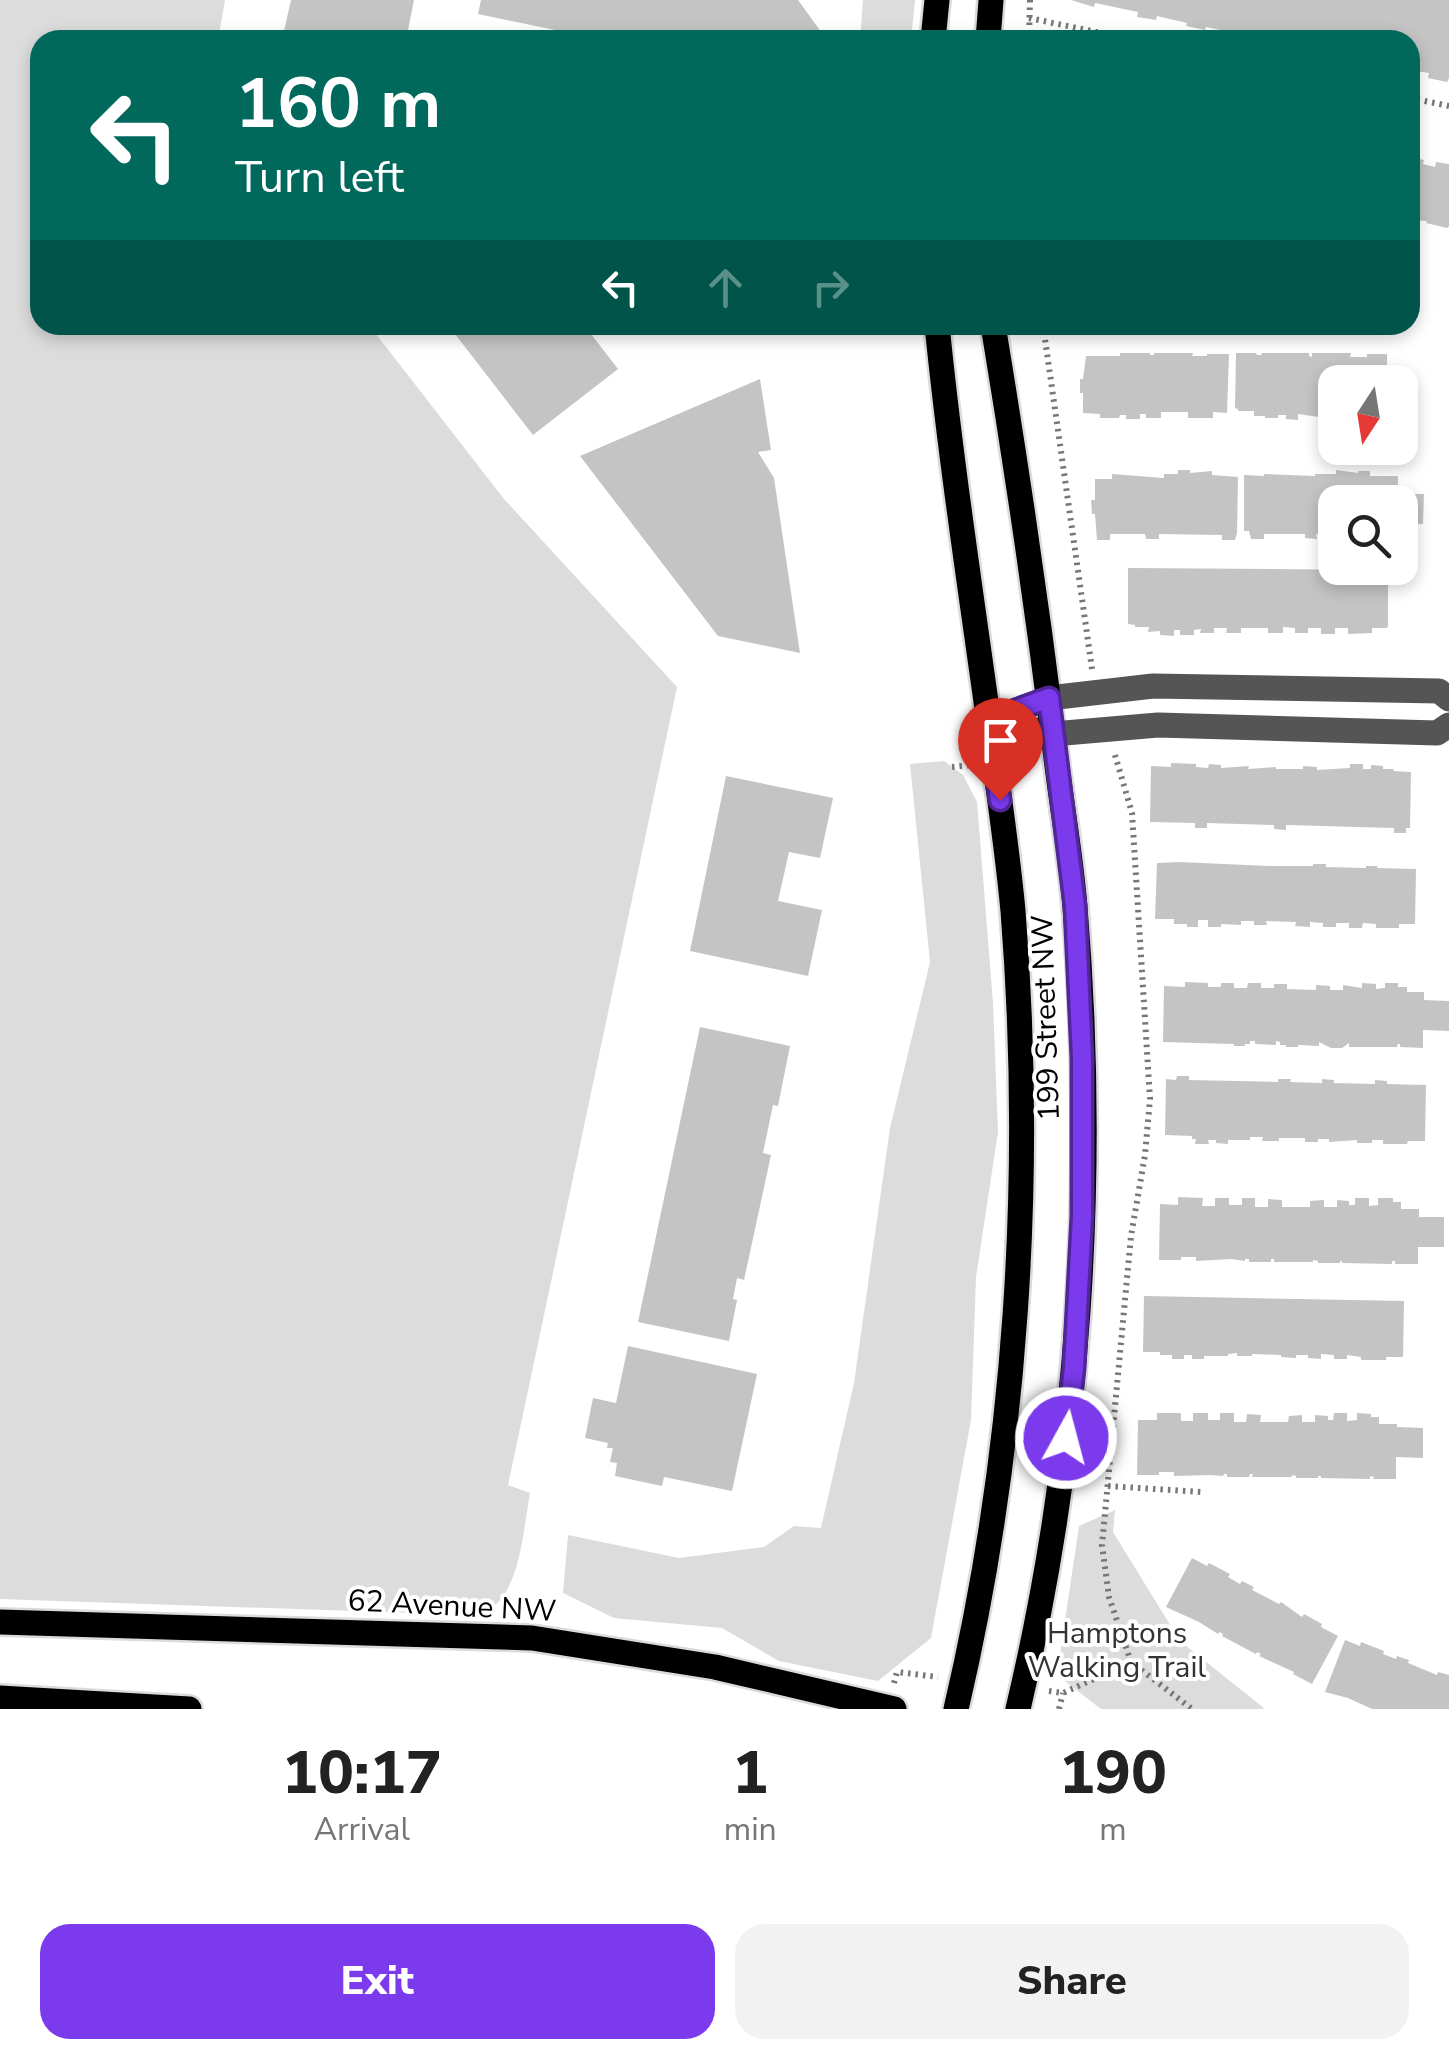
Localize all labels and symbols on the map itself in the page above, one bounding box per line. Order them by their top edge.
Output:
north arrow [1318,365,1418,465]
pin [958,698,1043,801]
street label: 199 Street NW [1022,914,1070,1122]
position arrow [1014,1386,1118,1490]
street label: 62 Avenue NW [347,1580,557,1632]
park label: Hamptons Walking Trail [1028,1613,1206,1688]

